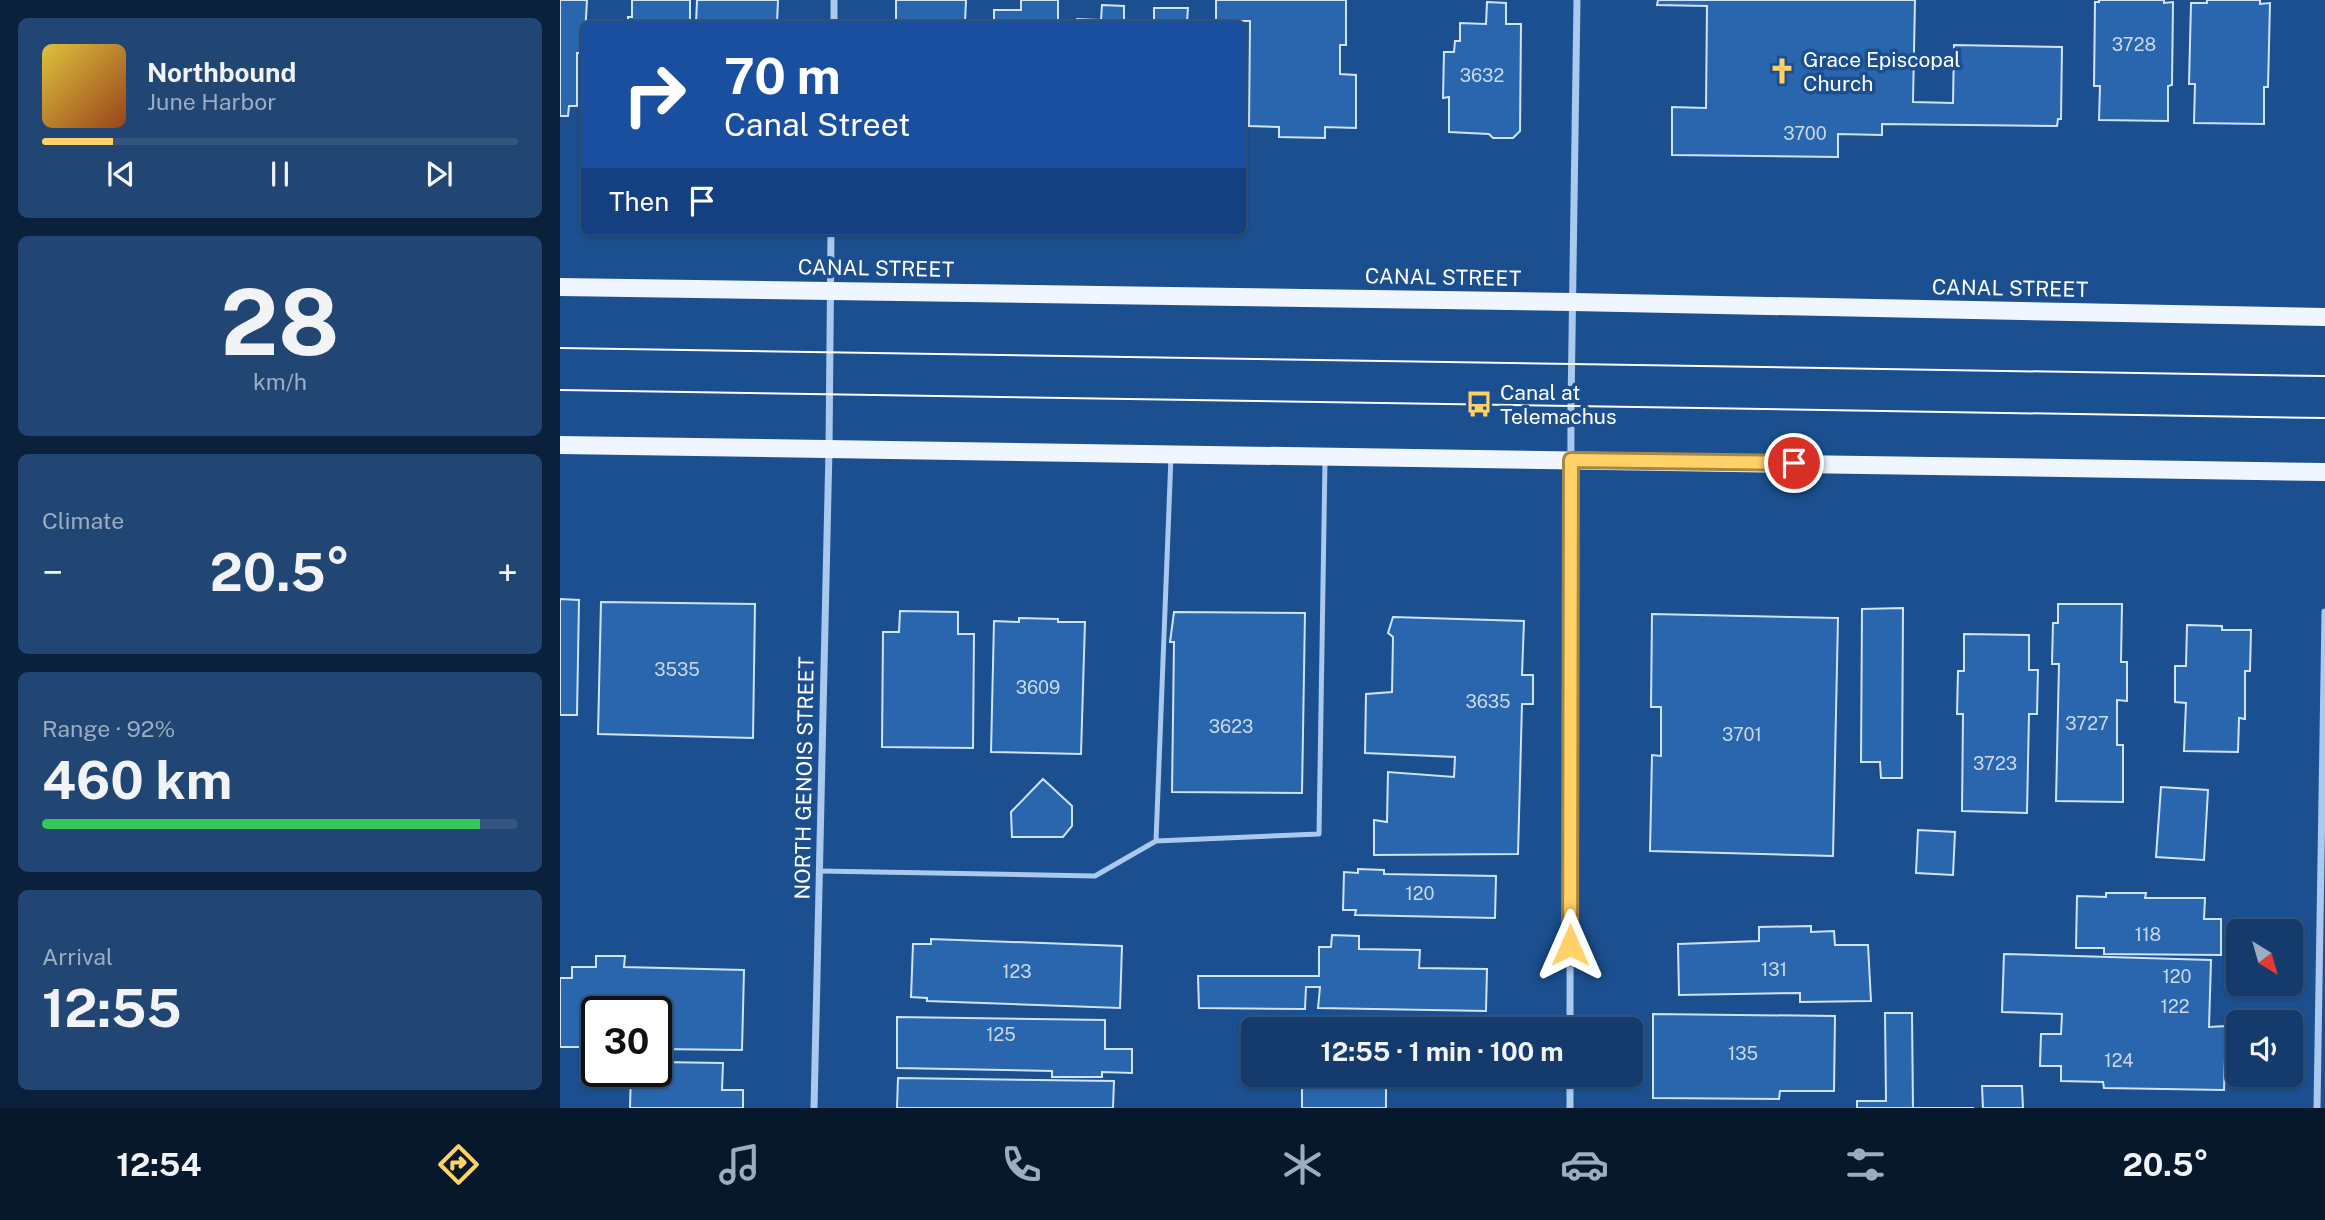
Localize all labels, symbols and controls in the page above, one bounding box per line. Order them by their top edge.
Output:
house number: 3728 [2112,34,2156,55]
text: 70 m [724,47,841,105]
place label: Grace Episcopal Church [1803,47,1961,96]
icon: right [609,49,700,140]
church icon: Grace Episcopal Church [1767,56,1797,86]
text: Northbound [147,57,296,88]
house number: 3632 [1460,65,1504,86]
text: June Harbor [147,88,276,115]
text: Canal Street [724,106,911,143]
house number: 3700 [1783,123,1827,144]
icon: previous [102,155,140,193]
icon: pause [261,155,299,193]
icon: next [420,155,458,193]
icon: arrive [683,182,721,220]
text: Then [609,186,669,217]
street label: CANAL STREET [798,254,954,282]
street label: CANAL STREET [1365,263,1521,291]
text: 28 [221,269,339,375]
street label: CANAL STREET [1932,274,2088,302]
text: km/h [253,368,307,395]
place label: Canal at Telemachus [1500,380,1617,429]
bus stop icon: Canal at Telemachus [1464,389,1494,419]
pin [1764,433,1824,493]
icon: arrive [1775,444,1813,482]
text: Climate [42,507,124,534]
text: 20.5° [210,542,350,603]
text: − [42,550,63,595]
text: + [497,550,518,595]
street label: NORTH GENOIS STREET [789,656,819,900]
house number: 3535 [654,659,700,680]
house number: 3609 [1016,677,1060,698]
house number: 3635 [1465,691,1511,712]
house number: 3727 [2065,713,2109,734]
text: Range · 92% [42,715,175,742]
house number: 3623 [1209,716,1253,737]
house number: 3701 [1722,724,1762,745]
text: 460 km [42,750,232,811]
house number: 3723 [1973,753,2017,774]
house number: 120 [1405,883,1435,904]
position arrow [1533,908,1607,982]
north arrow [2226,919,2303,996]
map controls [2226,919,2303,1087]
house number: 118 [2135,924,2161,945]
text: Arrival [42,943,113,970]
house number: 131 [1761,959,1787,980]
house number: 123 [1002,961,1032,982]
house number: 120 [2162,966,2192,987]
text: 12:55 [42,978,182,1039]
speed limit sign: 30 [581,996,672,1087]
house number: 122 [2161,996,2189,1017]
button: sound [2226,1010,2303,1087]
house number: 125 [986,1024,1016,1045]
text: 12:55 · 1 min · 100 m [1321,1036,1563,1067]
house number: 135 [1728,1043,1758,1064]
house number: 124 [2104,1050,2134,1071]
icon: directions [434,1140,483,1189]
icon: music [715,1140,764,1189]
icon: phone [997,1140,1046,1189]
icon: climate [1278,1140,1327,1189]
icon: car [1560,1140,1609,1189]
icon: filters [1841,1140,1890,1189]
text: 12:54 [116,1146,201,1183]
text: 20.5° [2122,1146,2209,1183]

